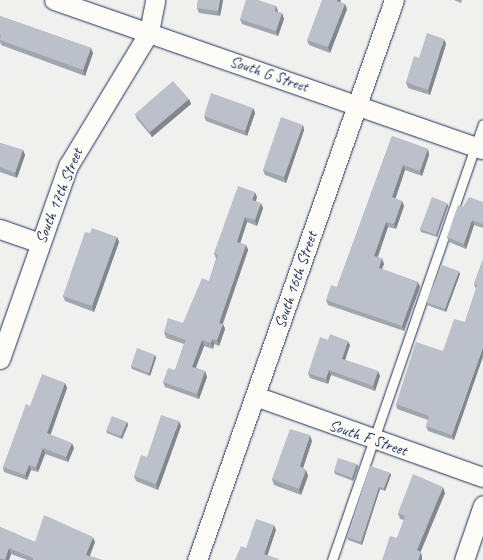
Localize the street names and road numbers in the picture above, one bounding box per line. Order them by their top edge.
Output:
street label: South G Street [227,52,311,96]
street label: South 17th Street [31,145,87,247]
street label: South 16th Street [270,229,322,331]
street label: South F Street [326,416,410,460]

